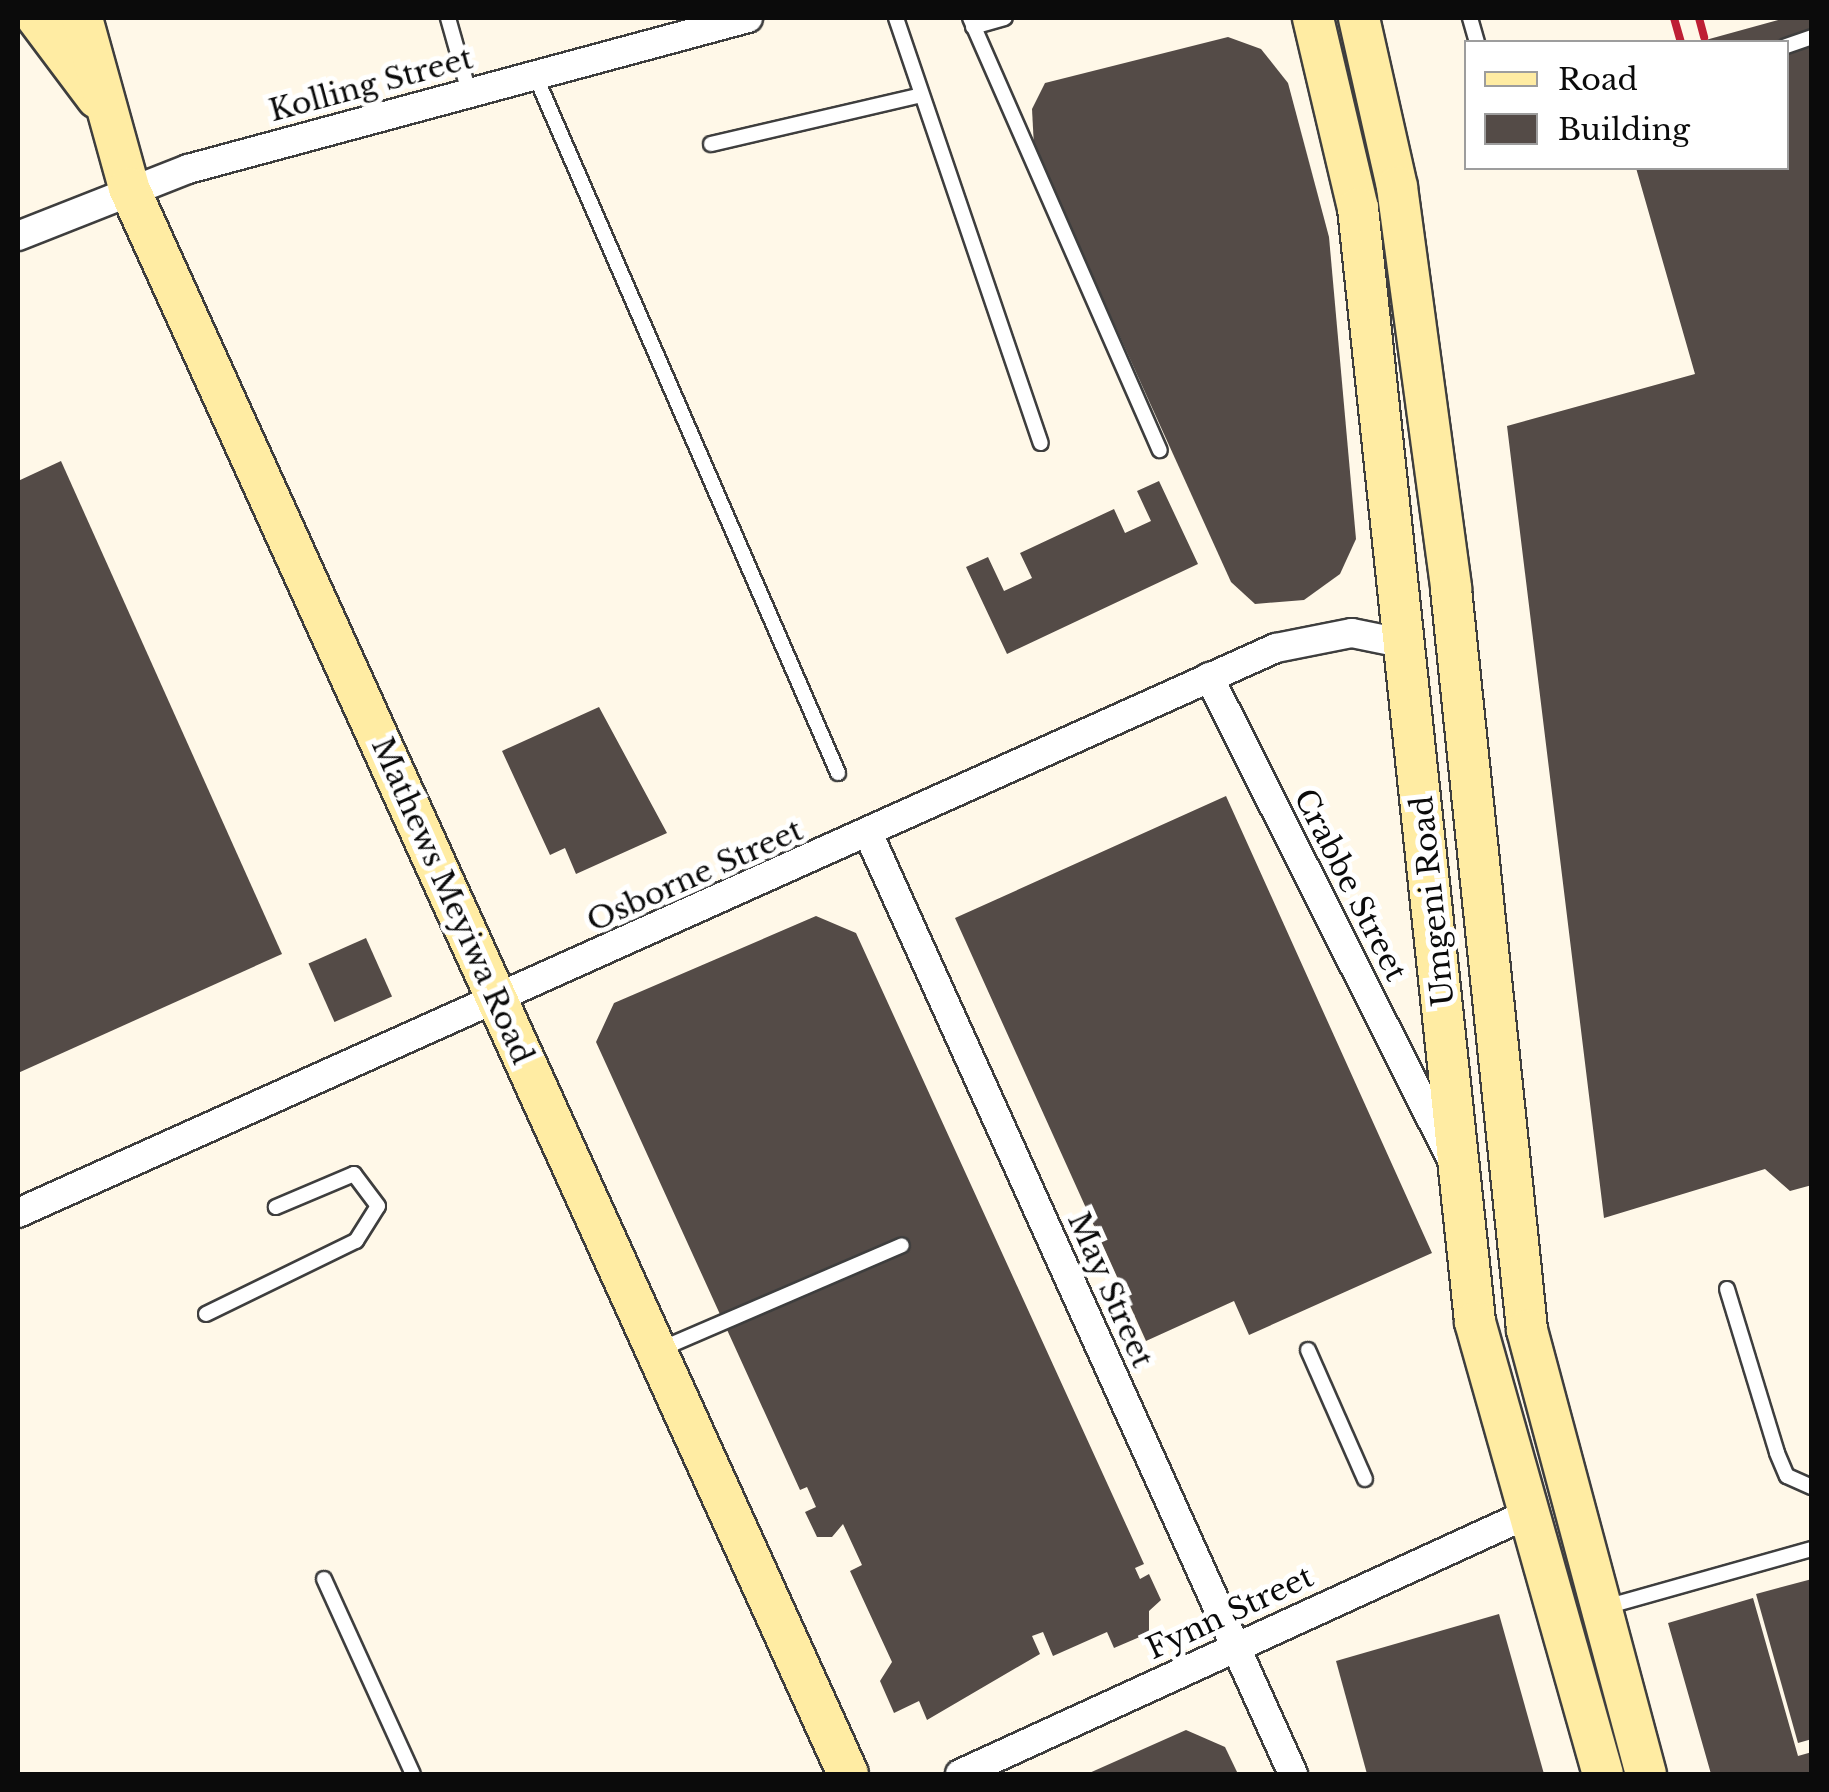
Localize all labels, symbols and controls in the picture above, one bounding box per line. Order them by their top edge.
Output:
legend [1464,40,1789,170]
street label: Kolling Street [265,41,477,129]
text: Road [1558,61,1638,98]
text: Building [1558,111,1690,148]
street label: Mathews Meyiwa Road [364,732,540,1070]
street label: Crabbe Street [1286,783,1414,987]
street label: Umgeni Road [1404,794,1462,1008]
street label: Osborne Street [582,812,808,940]
street label: May Street [1060,1207,1160,1373]
street label: Fynn Street [1141,1559,1319,1667]

